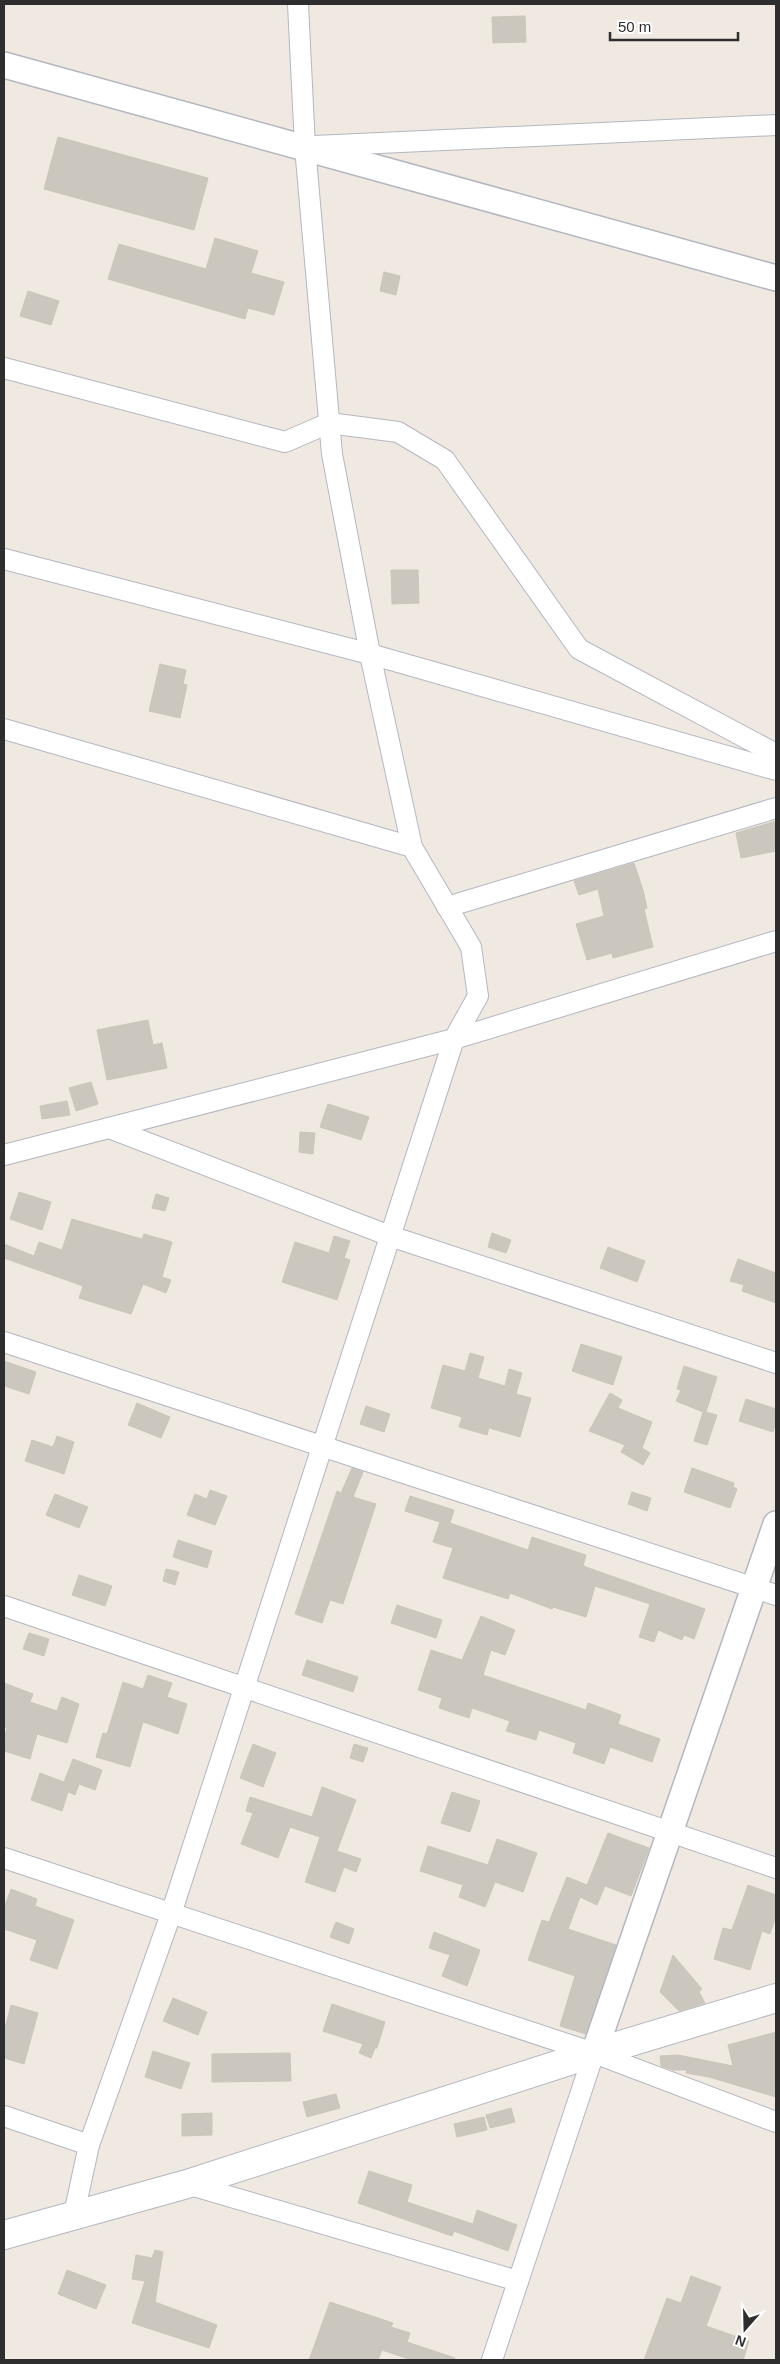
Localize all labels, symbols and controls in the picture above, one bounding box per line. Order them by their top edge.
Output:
scale bar [610,10,738,42]
text: 50 m [618,18,651,35]
north arrow [720,2304,770,2354]
text: N [733,2332,748,2350]

